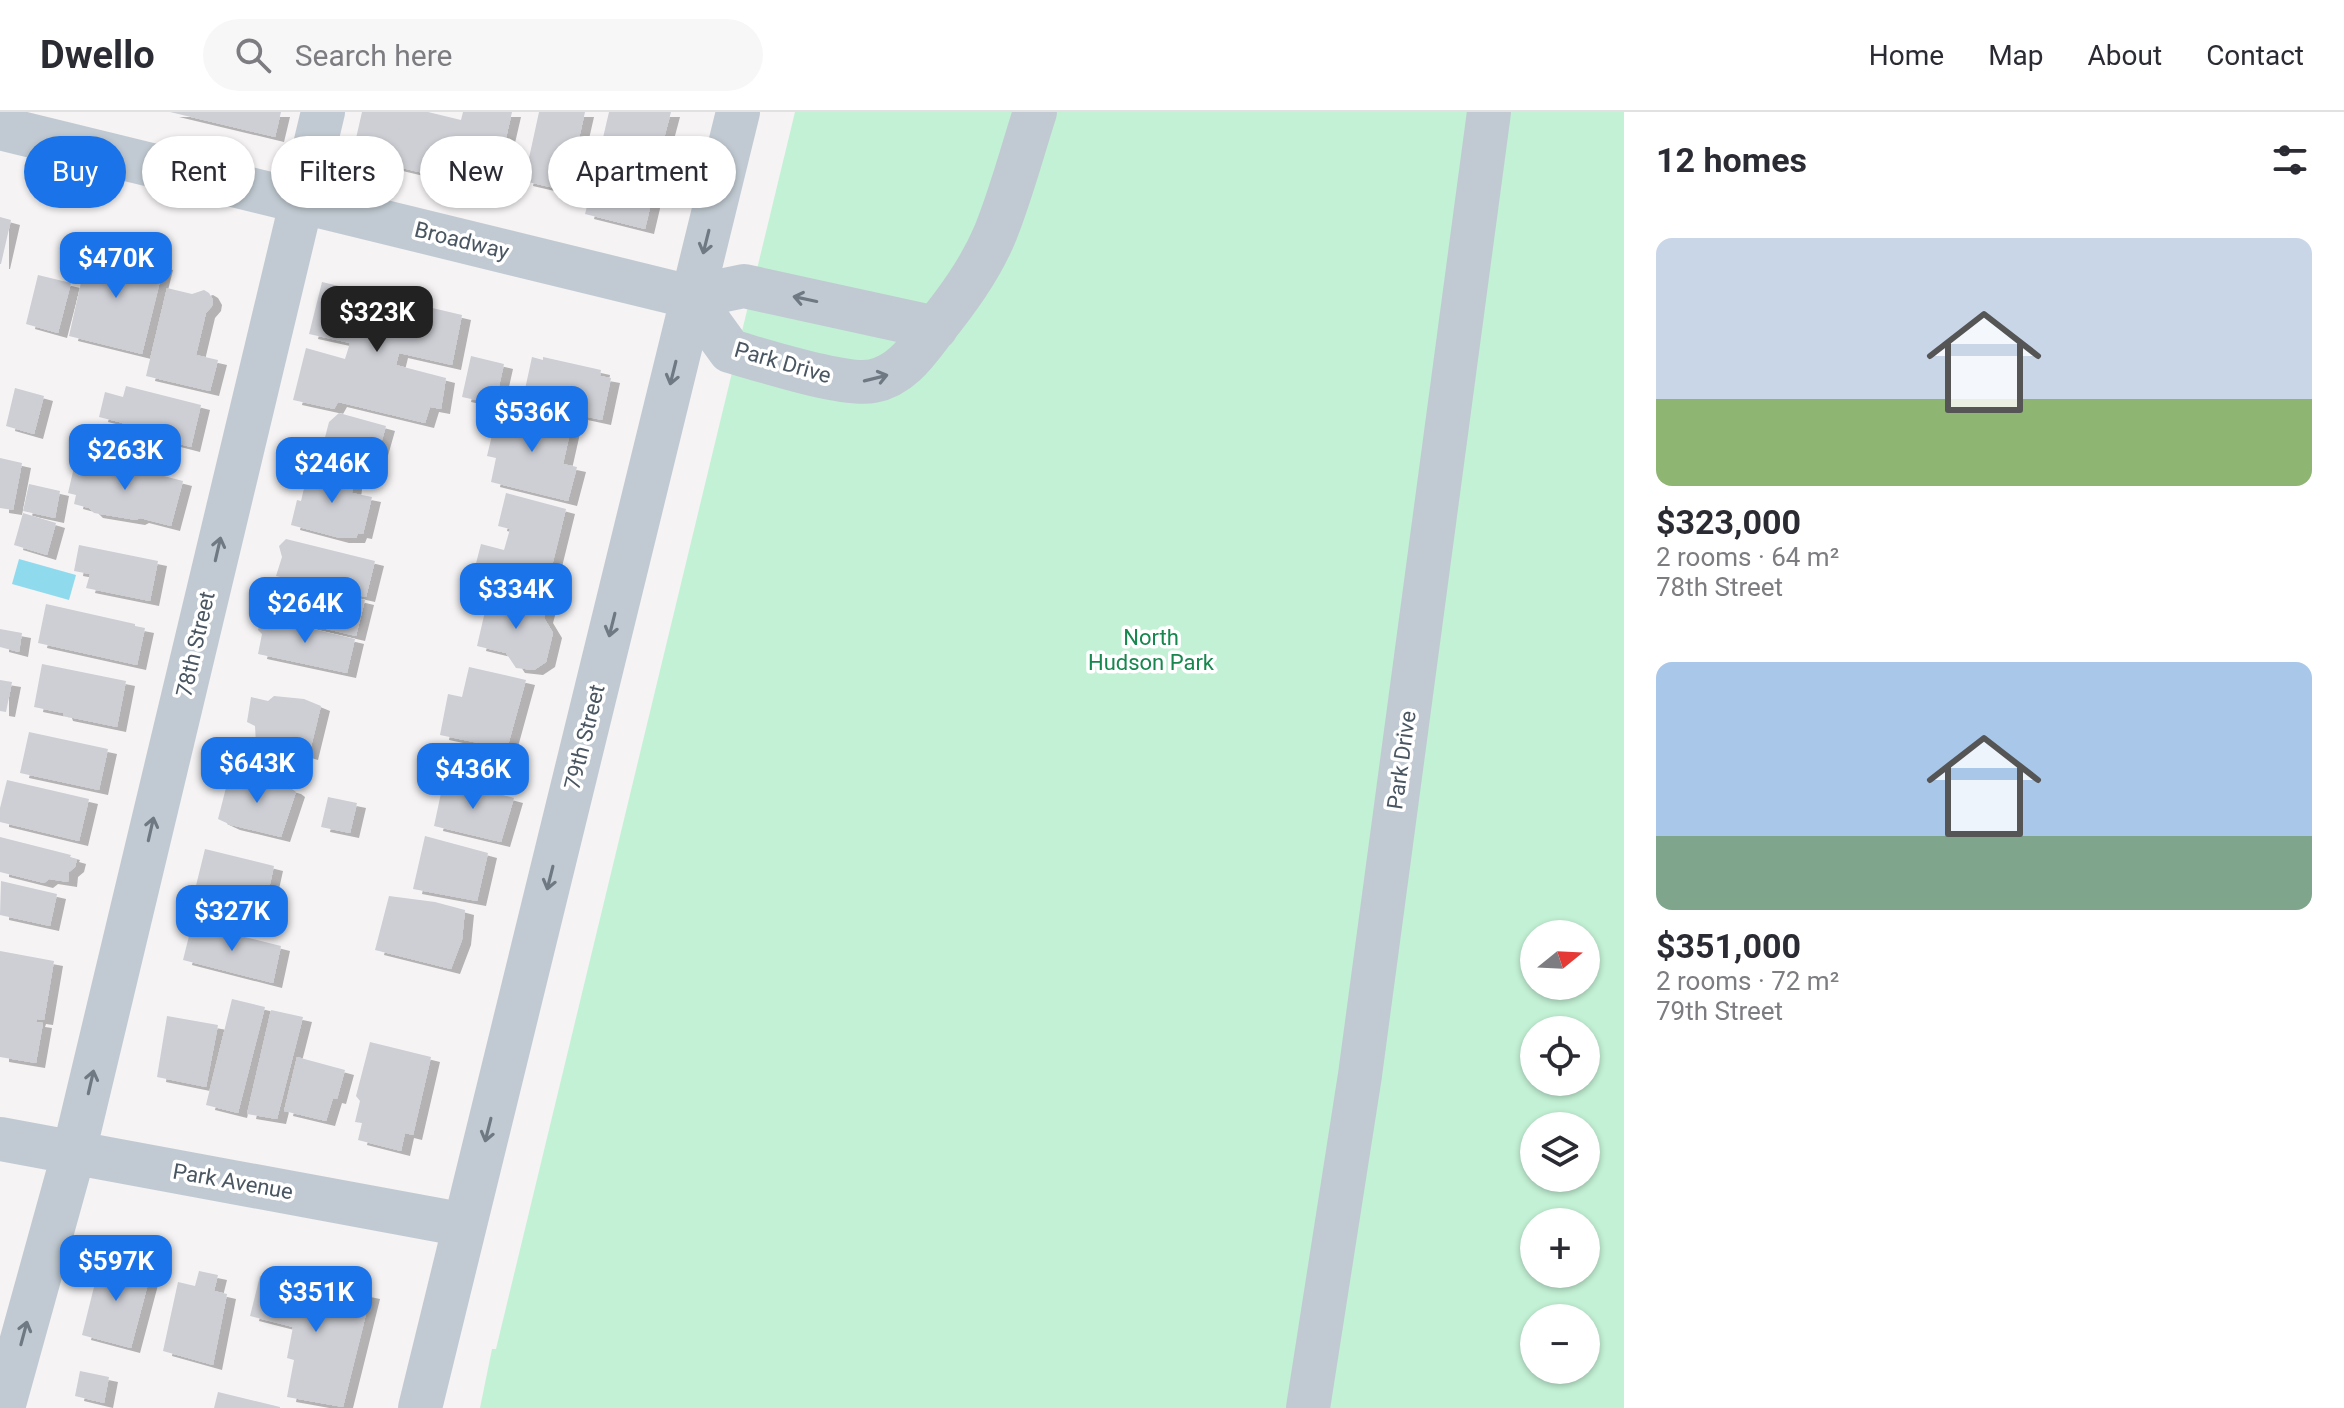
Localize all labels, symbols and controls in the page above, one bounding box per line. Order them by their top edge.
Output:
search box [203,19,763,91]
text: Dwello [40,33,155,77]
icon: search [231,33,275,77]
text: Search here [295,38,453,73]
text: Home [1869,39,1944,72]
text: Map [1988,39,2044,72]
text: About [2088,39,2162,72]
text: Contact [2206,39,2304,72]
chip: Buy [24,136,126,208]
chip: Rent [142,136,255,208]
chip: Filters [271,136,404,208]
chip: New [420,136,532,208]
chip: Apartment [548,136,736,208]
icon: filters [2268,138,2312,182]
text: 12 homes [1656,140,1807,180]
street label: Broadway [412,217,512,264]
one-way arrow [697,229,712,254]
pin: $470K [60,232,172,300]
text: $470K [78,243,154,273]
pin: $323K [321,286,433,354]
icon: home [1912,290,2056,434]
one-way arrow [793,291,818,306]
text: $323K [339,297,415,327]
street label: Park Drive [732,337,834,388]
one-way arrow [665,359,680,385]
one-way arrow [863,370,888,385]
pin: $536K [476,386,588,454]
text: $536K [494,397,570,427]
pin: $263K [69,424,181,492]
text: $263K [87,435,163,465]
pin: $246K [276,437,388,505]
text: $246K [294,448,370,478]
text: $323,000 [1656,502,1801,542]
one-way arrow [211,536,226,562]
text: 2 rooms · 64 m² [1656,542,1839,572]
pin: $334K [460,563,572,631]
text: 78th Street [1656,572,1783,602]
text: $334K [478,574,554,604]
pin: $264K [249,577,361,645]
text: $264K [267,588,343,618]
street label: 78th Street [171,589,220,699]
one-way arrow [603,612,618,638]
park label: North Hudson Park [1088,625,1215,675]
street label: 79th Street [559,682,610,792]
street label: Park Drive [1382,709,1421,811]
icon: home [1912,714,2056,858]
pin: $643K [201,737,313,805]
pin: $436K [417,743,529,811]
text: $643K [219,748,295,778]
text: $436K [435,754,511,784]
one-way arrow [145,816,160,842]
one-way arrow [542,864,557,890]
pin: $327K [176,885,288,953]
text: $327K [194,896,270,926]
north arrow [1520,920,1600,1000]
map controls [1520,920,1600,1384]
text: $351,000 [1656,926,1801,966]
text: 2 rooms · 72 m² [1656,966,1839,996]
text: 79th Street [1656,996,1783,1026]
button: locate [1520,1016,1600,1096]
one-way arrow [84,1069,99,1095]
button: layers [1520,1112,1600,1192]
one-way arrow [480,1117,495,1143]
street label: Park Avenue [171,1159,295,1204]
button: + [1520,1208,1600,1288]
pin: $597K [60,1235,172,1303]
text: $597K [78,1246,154,1276]
pin: $351K [260,1266,372,1334]
text: $351K [278,1277,354,1307]
button: − [1520,1304,1600,1384]
one-way arrow [17,1320,32,1346]

